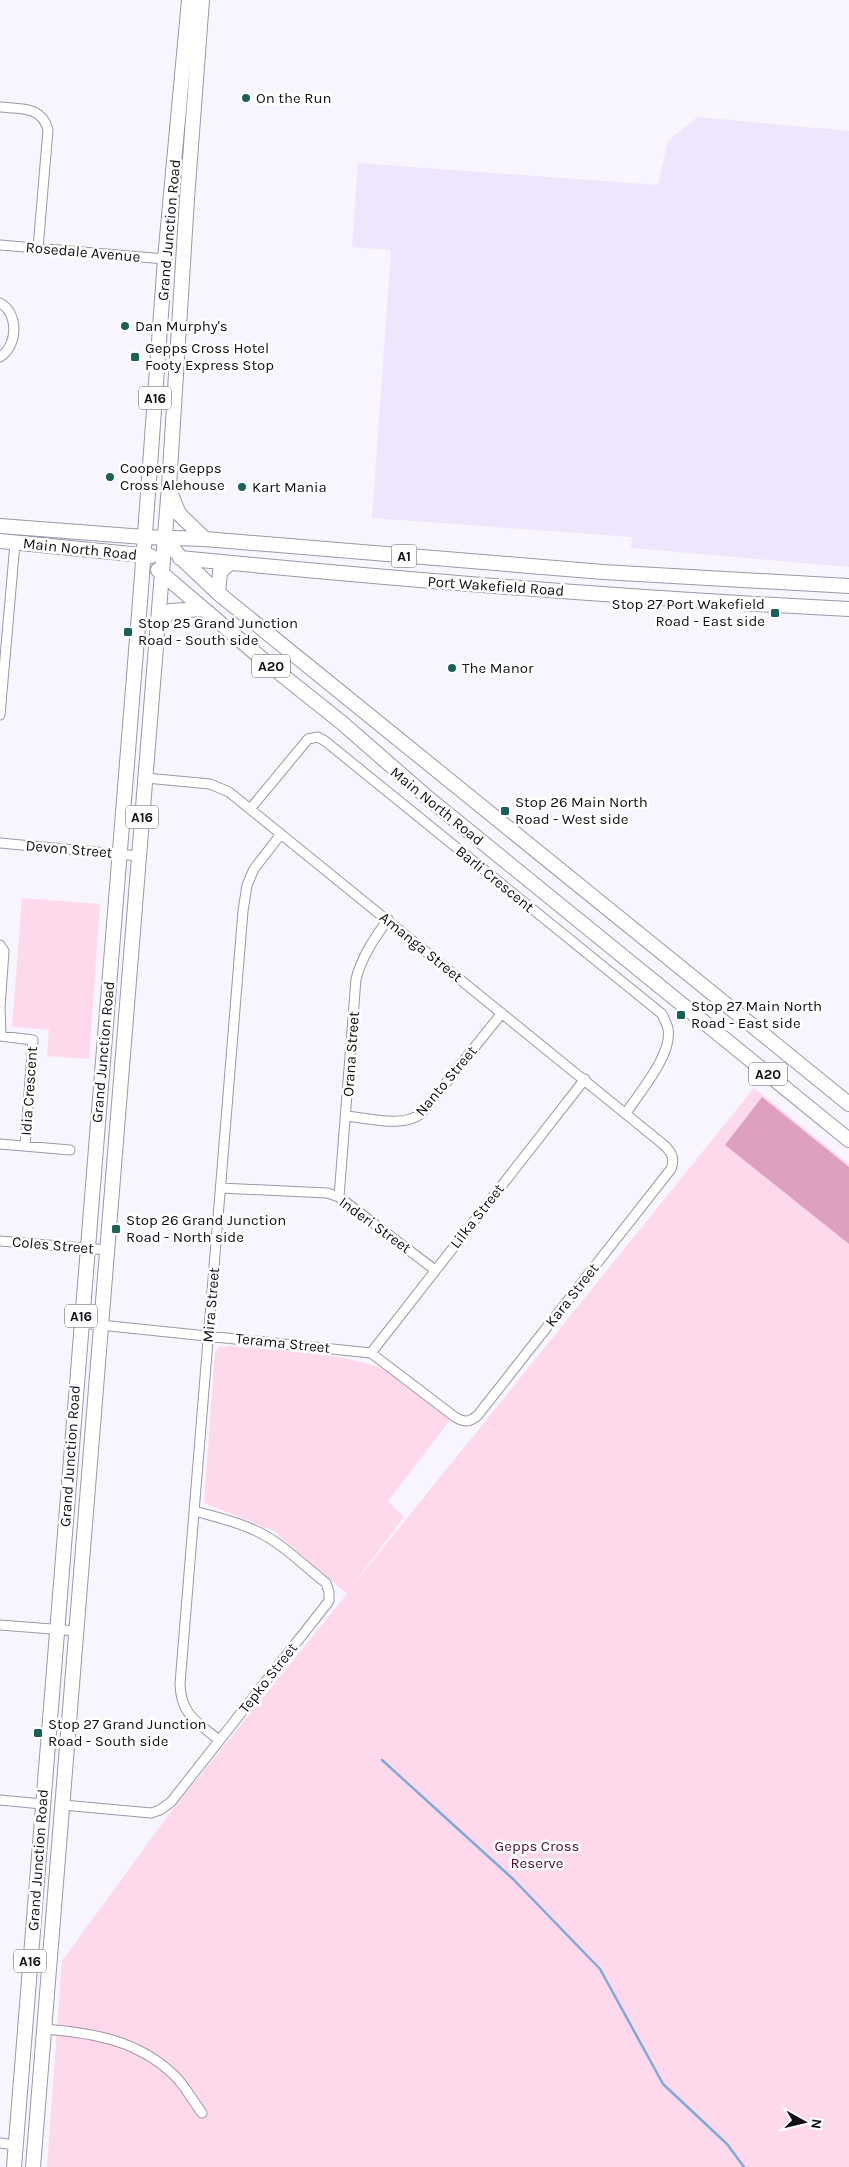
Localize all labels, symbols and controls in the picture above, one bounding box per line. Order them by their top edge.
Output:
place label: On the Run [256,89,332,107]
marker: On the Run [240,92,252,104]
street label: Grand Junction Road [154,158,184,302]
street label: Rosedale Avenue [25,238,141,266]
place label: Dan Murphy's [135,317,228,335]
marker: Dan Murphy's [119,320,131,332]
place label: Gepps Cross Hotel Footy Express Stop [145,339,274,374]
marker: Gepps Cross Hotel Footy Express Stop [129,351,141,363]
road number: A16 [139,386,171,409]
place label: Coopers Gepps Cross Alehouse [120,459,225,494]
marker: Coopers Gepps Cross Alehouse [104,471,116,483]
place label: Kart Mania [252,478,327,496]
marker: Kart Mania [236,481,248,493]
street label: Main North Road [22,534,138,564]
road number: A1 [392,544,416,568]
street label: Port Wakefield Road [427,572,565,600]
place label: Stop 27 Port Wakefield Road - East side [612,595,765,630]
marker: Stop 27 Port Wakefield Road - East side [769,607,781,619]
place label: Stop 25 Grand Junction Road - South side [138,614,298,649]
marker: Stop 25 Grand Junction Road - South side [122,626,134,638]
road number: A20 [252,654,290,678]
place label: The Manor [462,659,534,677]
marker: The Manor [446,662,458,674]
street label: Main North Road [387,763,487,849]
place label: Stop 26 Main North Road - West side [515,793,648,828]
marker: Stop 26 Main North Road - West side [499,805,511,817]
road number: A16 [126,806,158,829]
street label: Devon Street [25,836,114,862]
street label: Barli Crescent [452,842,538,916]
street label: Amanga Street [376,908,466,986]
street label: Grand Junction Road [88,980,118,1124]
place label: Stop 27 Main North Road - East side [691,997,822,1032]
marker: Stop 27 Main North Road - East side [675,1009,687,1021]
street label: Orana Street [339,1010,363,1097]
street label: Nanto Street [411,1042,481,1120]
street label: Idia Crescent [17,1045,41,1136]
road number: A20 [749,1062,787,1086]
street label: Lilka Street [446,1180,508,1252]
street label: Inderi Street [336,1193,415,1257]
place label: Stop 26 Grand Junction Road - North side [126,1211,286,1246]
marker: Stop 26 Grand Junction Road - North side [110,1223,122,1235]
street label: Coles Street [11,1232,95,1258]
street label: Kara Street [542,1259,603,1330]
street label: Mira Street [199,1266,223,1343]
road number: A16 [65,1304,97,1328]
street label: Terama Street [235,1329,331,1357]
street label: Grand Junction Road [56,1384,84,1528]
street label: Tepko Street [235,1639,301,1717]
place label: Stop 27 Grand Junction Road - South side [48,1715,207,1750]
marker: Stop 27 Grand Junction Road - South side [32,1727,44,1739]
street label: Grand Junction Road [24,1788,52,1932]
park label: Gepps Cross Reserve [495,1837,579,1872]
road number: A16 [14,1950,46,1972]
north arrow [779,2097,829,2147]
text: N [807,2118,825,2130]

